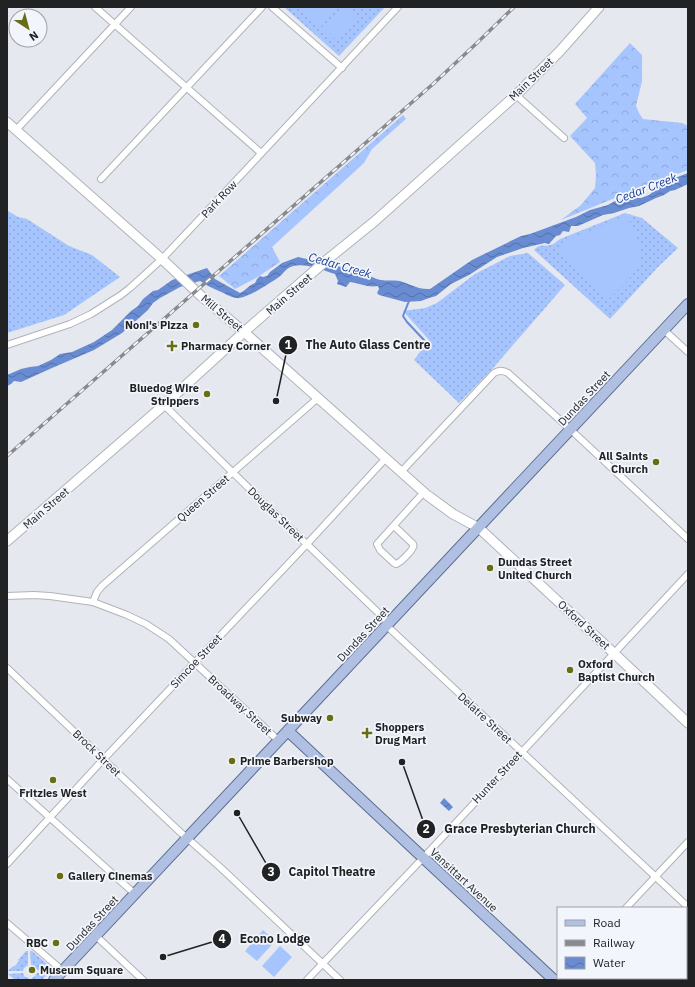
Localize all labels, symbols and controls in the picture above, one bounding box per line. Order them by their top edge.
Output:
north arrow [8,8,48,48]
text: N [27,28,41,44]
street label: Main Street [506,54,556,104]
water label: Cedar Creek [613,169,680,207]
street label: Park Row [198,177,240,221]
water label: Cedar Creek [307,249,374,281]
street label: Main Street [263,270,315,318]
street label: Mill Street [198,291,246,335]
place label: Noni's Pizza [125,318,188,332]
marker: Noni's Pizza [191,320,201,330]
callout: The Auto Glass Centre [278,333,439,357]
text: 1 [284,337,292,352]
text: The Auto Glass Centre [305,337,431,352]
place label: Pharmacy Corner [181,339,271,353]
marker: Pharmacy Corner [166,340,178,352]
street label: Dundas Street [555,367,613,428]
place label: Bluedog Wire Strippers [130,381,199,408]
marker: Bluedog Wire Strippers [202,389,212,399]
place label: All Saints Church [599,449,648,476]
marker: All Saints Church [651,457,661,467]
street label: Queen Street [174,471,232,525]
street label: Main Street [20,484,72,532]
street label: Douglas Street [245,484,307,544]
place label: Dundas Street United Church [498,555,572,582]
marker: Dundas Street United Church [485,563,495,573]
street label: Oxford Street [555,597,613,653]
street label: Dundas Street [334,603,392,664]
street label: Simcoe Street [167,631,225,691]
place label: Oxford Baptist Church [578,657,655,684]
marker: Oxford Baptist Church [565,665,575,675]
street label: Broadway Street [205,672,275,738]
street label: Delatre Street [455,689,515,747]
place label: Subway [281,711,322,725]
marker: Subway [325,713,335,723]
place label: Shoppers Drug Mart [375,720,426,747]
street label: Brock Street [70,727,124,779]
marker: Shoppers Drug Mart [362,728,372,738]
street label: Hunter Street [469,748,525,806]
place label: Prime Barbershop [240,754,334,768]
marker: Prime Barbershop [227,756,237,766]
marker: Fritzies West [48,775,58,785]
place label: Fritzies West [19,786,87,800]
callout: Grace Presbyterian Church [416,817,603,841]
text: 2 [422,821,430,836]
text: Grace Presbyterian Church [444,821,596,836]
street label: Vansittart Avenue [427,845,501,915]
callout: Capitol Theatre [261,860,384,884]
text: 3 [267,864,275,879]
text: Capitol Theatre [289,864,376,879]
place label: Gallery Cinemas [68,869,153,883]
marker: Gallery Cinemas [55,871,65,881]
street label: Dundas Street [63,892,121,953]
legend [557,907,687,979]
text: Road [593,915,621,930]
callout: Econo Lodge [212,927,318,951]
text: 4 [218,931,226,946]
text: Econo Lodge [240,931,310,946]
text: Railway [593,935,635,950]
place label: RBC [26,936,48,950]
marker: RBC [51,938,61,948]
text: Water [593,955,626,970]
place label: Museum Square [40,963,123,977]
marker: Museum Square [27,965,37,975]

